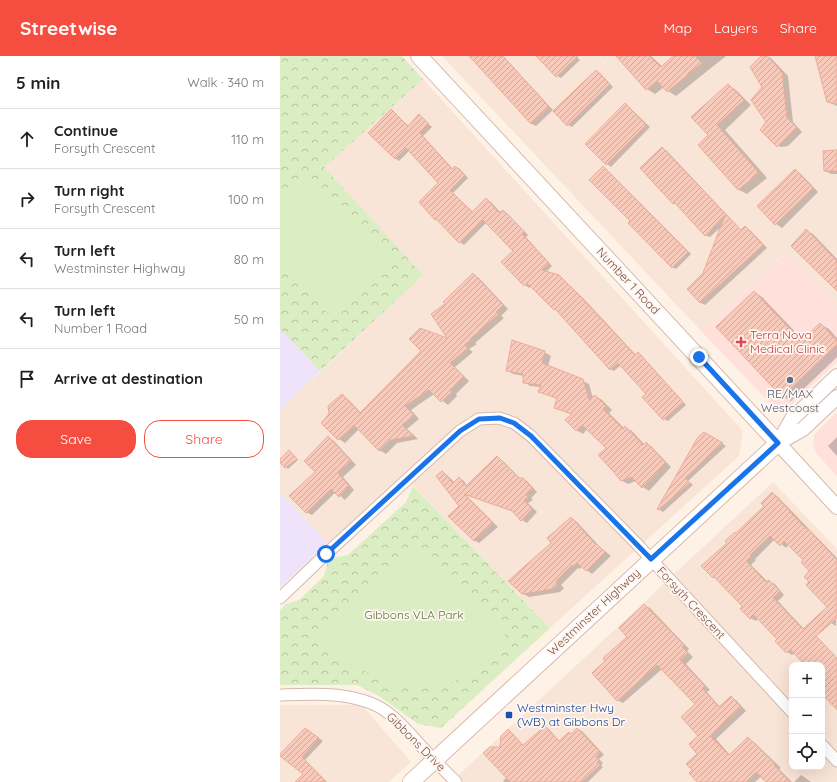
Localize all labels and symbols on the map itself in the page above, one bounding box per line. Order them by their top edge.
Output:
street label: Number 1 Road [594,244,663,317]
place label: Terra Nova Medical Clinic [750,327,825,356]
marker: Terra Nova Medical Clinic [735,336,747,348]
route end [690,348,708,366]
marker: RE/MAX Westcoast [785,375,795,385]
place label: RE/MAX Westcoast [761,386,819,415]
route start [317,545,335,563]
street label: Forsyth Crescent [654,563,729,642]
street label: Westminster Highway [544,565,643,658]
park label: Gibbons VLA Park [364,607,464,622]
place label: Westminster Hwy (WB) at Gibbons Dr [517,700,625,729]
street label: Gibbons Drive [384,709,449,774]
marker: Westminster Hwy (WB) at Gibbons Dr [504,710,514,720]

